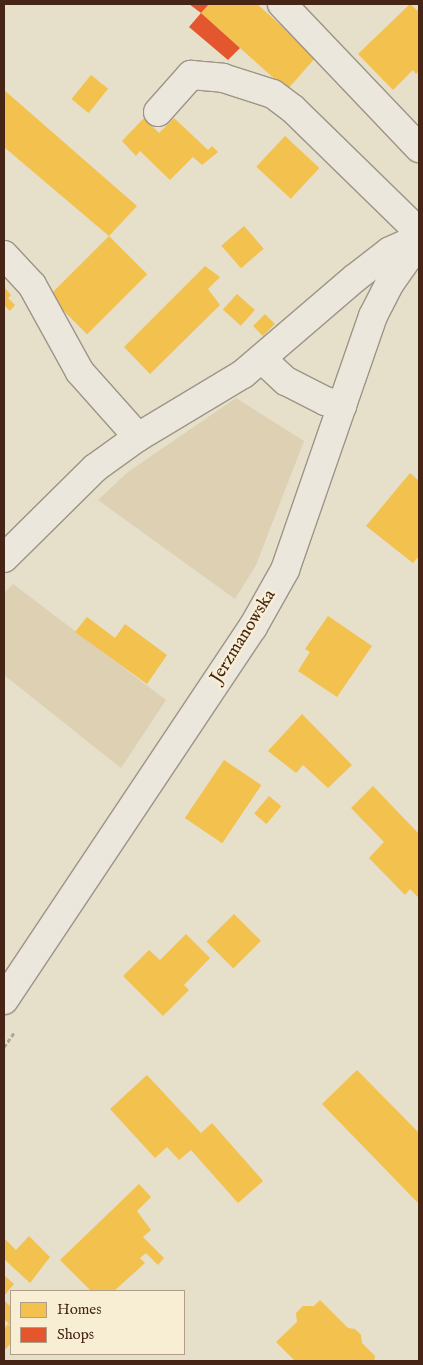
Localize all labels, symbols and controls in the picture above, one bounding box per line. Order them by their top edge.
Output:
street label: Jerzmanowska [207,586,281,688]
legend [10,1290,185,1355]
text: Homes [57,1300,101,1319]
text: Shops [57,1325,94,1344]

